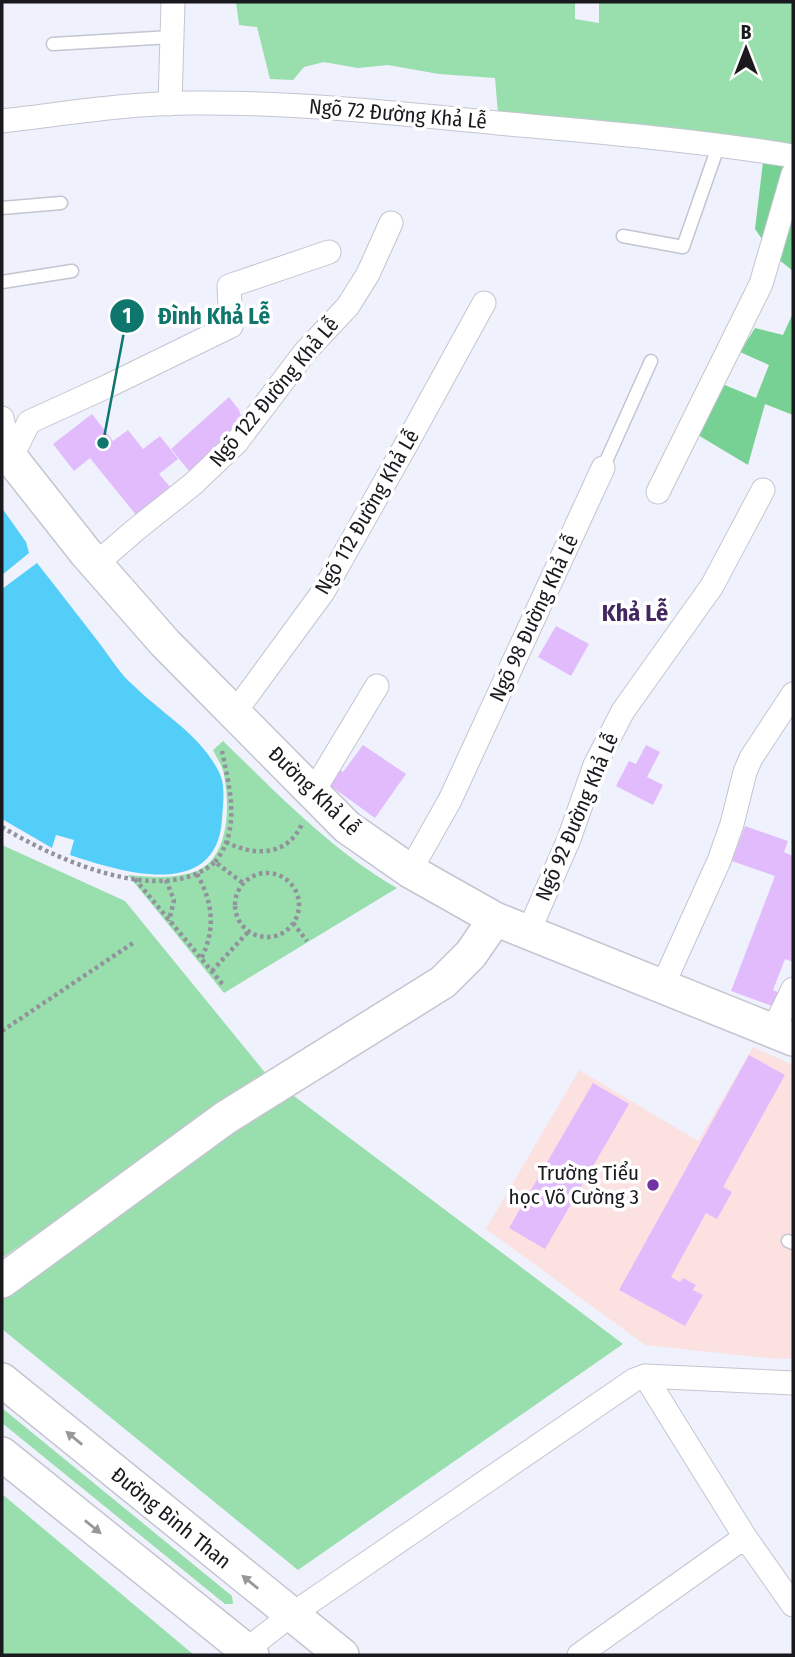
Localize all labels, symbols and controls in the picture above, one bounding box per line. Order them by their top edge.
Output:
north arrow [711,14,781,84]
text: B [741,21,752,44]
street label: Ngõ 72 Đường Khả Lễ [308,93,488,135]
callout: Đình Khả Lễ [109,294,284,338]
text: Đình Khả Lễ [158,301,271,330]
text: 1 [123,303,131,329]
street label: Ngõ 122 Đường Khả Lễ [204,312,344,472]
street label: Ngõ 112 Đường Khả Lễ [309,425,425,599]
street label: Ngõ 98 Đường Khả Lễ [484,530,584,706]
district label: Khả Lễ [602,598,668,627]
street label: Ngõ 92 Đường Khả Lễ [530,729,624,905]
street label: Đường Khả Lễ [263,741,365,841]
place label: Trường Tiểu học Võ Cường 3 [509,1160,639,1210]
marker: Trường Tiểu học Võ Cường 3 [645,1177,661,1193]
one-way arrow [65,1431,83,1446]
street label: Đường Bình Than [106,1462,236,1574]
one-way arrow [84,1520,102,1535]
one-way arrow [242,1574,260,1589]

